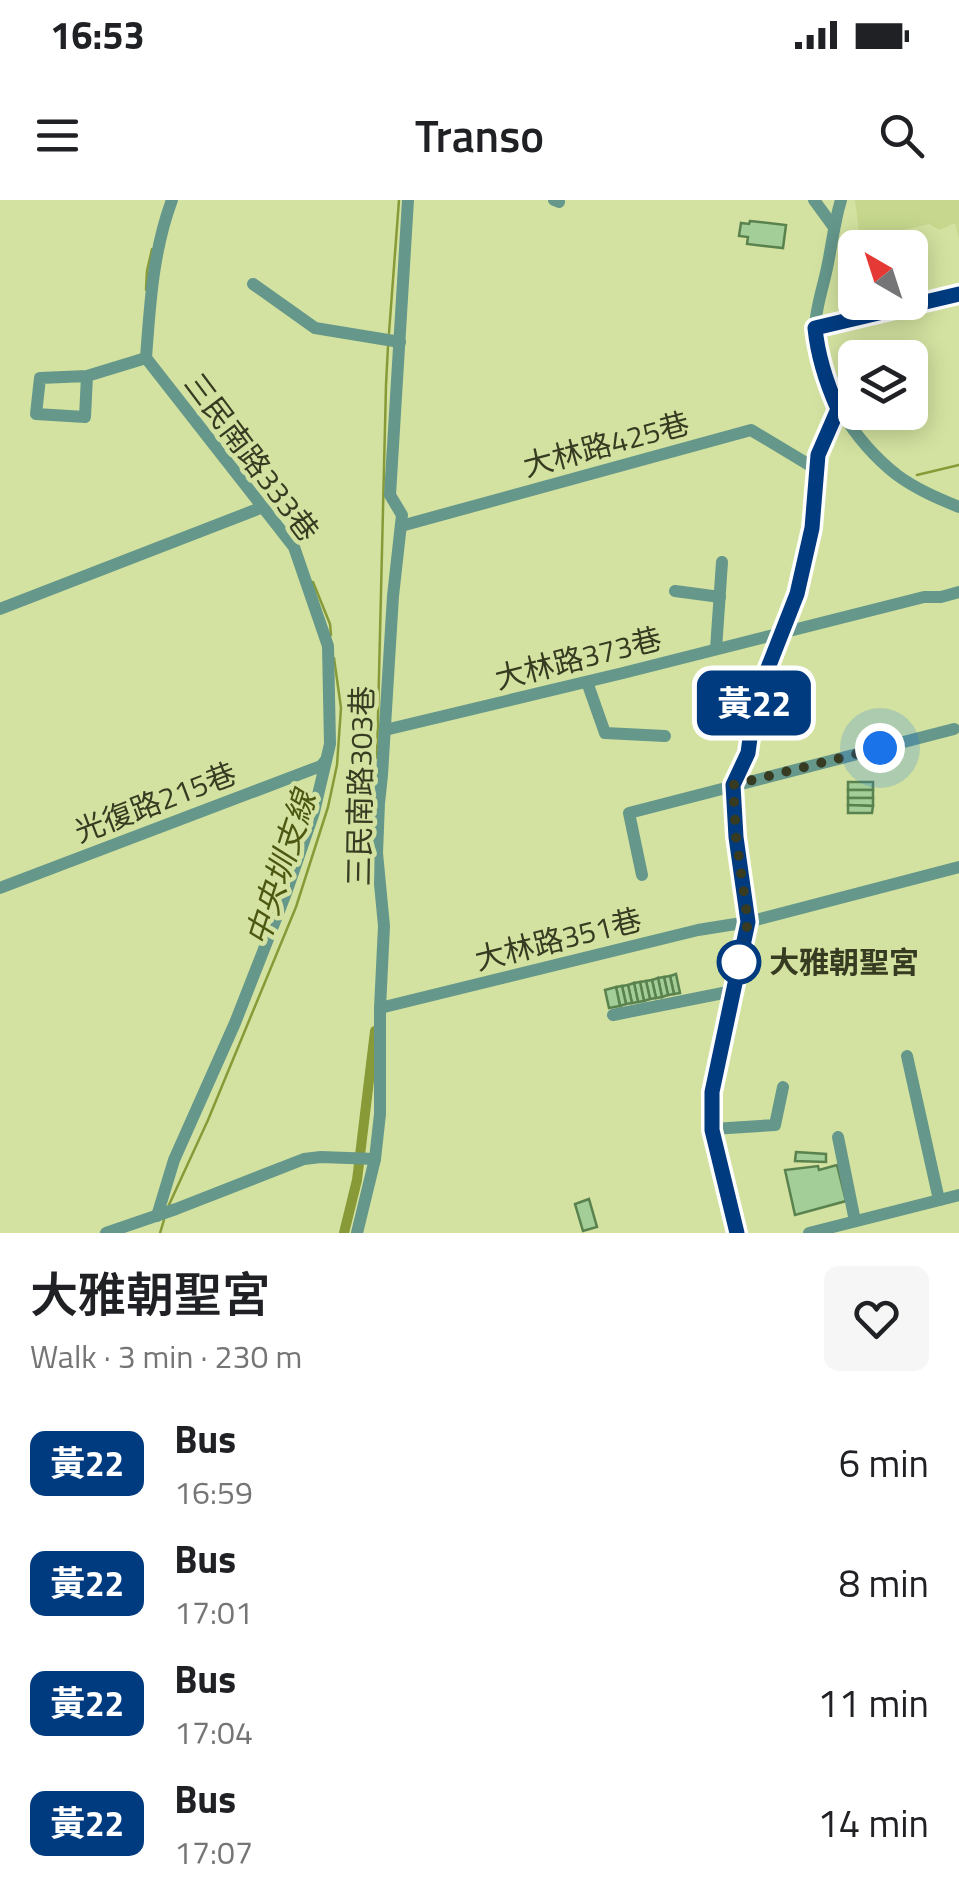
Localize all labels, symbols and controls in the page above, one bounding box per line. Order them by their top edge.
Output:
text: 16:53 [50,6,145,64]
text: Transo [415,101,544,169]
icon: menu [30,108,85,163]
icon: search [874,108,929,163]
north arrow [838,230,928,320]
map controls [838,230,928,430]
button: layers [838,340,928,430]
street label: 三民南路333巷 [173,363,331,551]
street label: 大林路425巷 [518,400,694,488]
street label: 大林路373巷 [490,615,666,701]
line badge: 黃22 [696,670,812,736]
text: 黃22 [717,676,791,730]
street label: 三民南路303巷 [335,685,385,887]
your location [855,723,905,773]
street label: 光復路215巷 [67,750,243,854]
water label: 中央圳支線 [232,782,328,952]
street label: 大林路351巷 [470,896,646,982]
place label: 大雅朝聖宮 [769,939,919,985]
marker: 大雅朝聖宮 [718,941,760,983]
text: 大雅朝聖宮 [30,1258,270,1331]
button: heart [824,1266,929,1371]
text: Walk · 3 min · 230 m [30,1332,302,1380]
text: Bus [174,1410,236,1468]
text: 6 min [839,1434,929,1492]
text: 黃22 [50,1436,124,1490]
text: 16:59 [174,1468,253,1516]
text: Bus [174,1530,236,1588]
text: 8 min [839,1554,929,1612]
text: 黃22 [50,1556,124,1610]
text: 17:01 [174,1588,253,1636]
text: Bus [174,1650,236,1708]
text: 11 min [818,1674,929,1732]
text: 黃22 [50,1676,124,1730]
text: 17:04 [174,1708,253,1756]
text: Bus [174,1770,236,1828]
text: 14 min [818,1794,929,1852]
text: 黃22 [50,1796,124,1850]
text: 17:07 [174,1828,253,1876]

